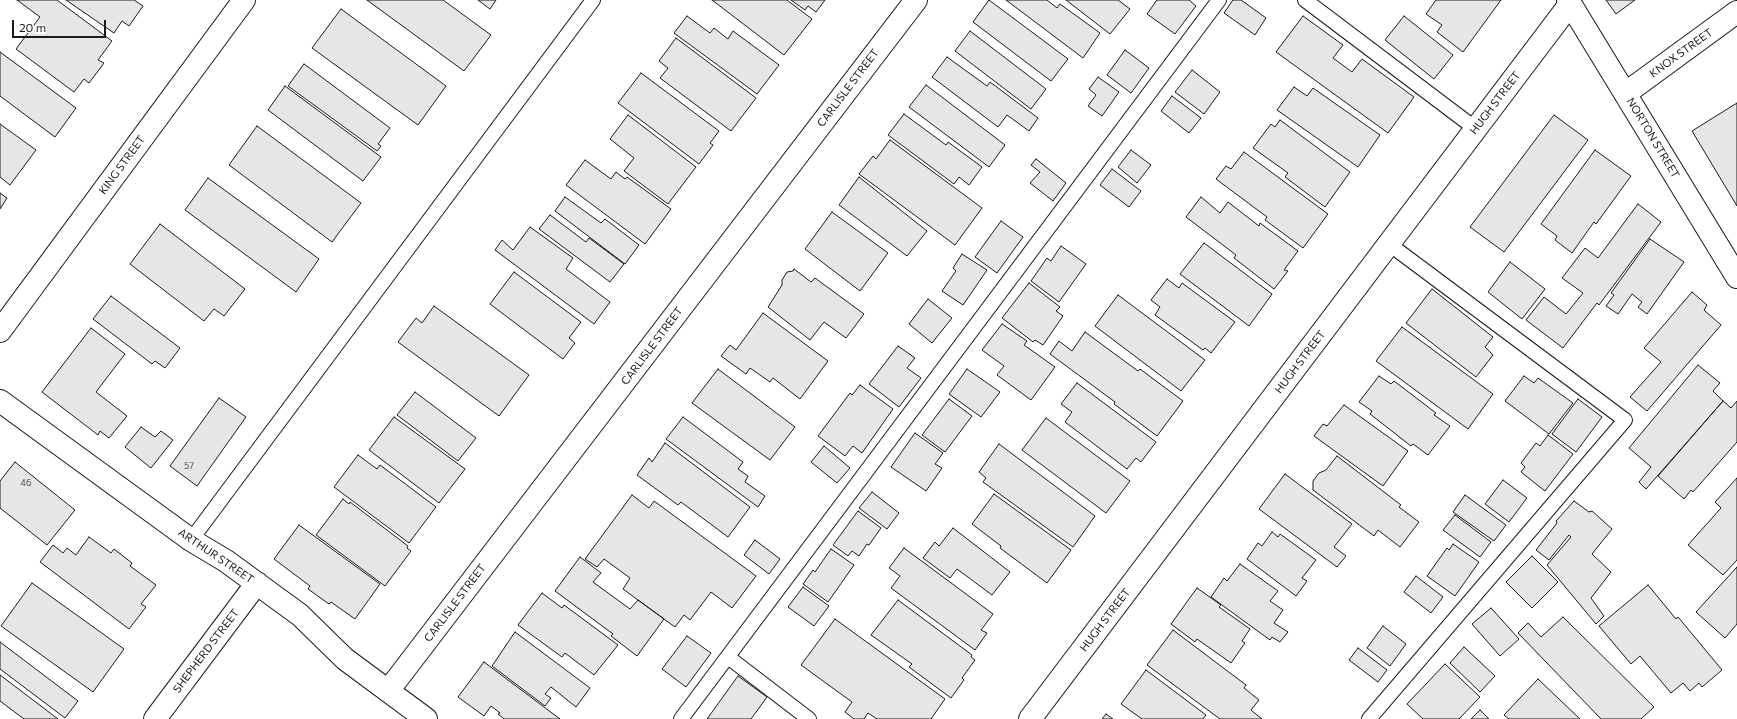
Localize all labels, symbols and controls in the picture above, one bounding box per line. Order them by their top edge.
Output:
scale bar [14,12,108,38]
text: 20 m [19,20,46,34]
street label: KNOX STREET [1647,26,1715,80]
street label: CARLISLE STREET [814,46,882,130]
street label: HUGH STREET [1467,69,1523,137]
street label: NORTON STREET [1624,95,1682,181]
street label: KING STREET [96,133,148,197]
street label: CARLISLE STREET [618,304,686,388]
street label: HUGH STREET [1272,328,1328,396]
house number: 57 [184,461,194,471]
house number: 46 [21,478,31,488]
street label: ARTHUR STREET [176,526,256,586]
street label: CARLISLE STREET [421,561,489,645]
street label: HUGH STREET [1077,586,1133,654]
street label: SHEPHERD STREET [170,607,242,695]

